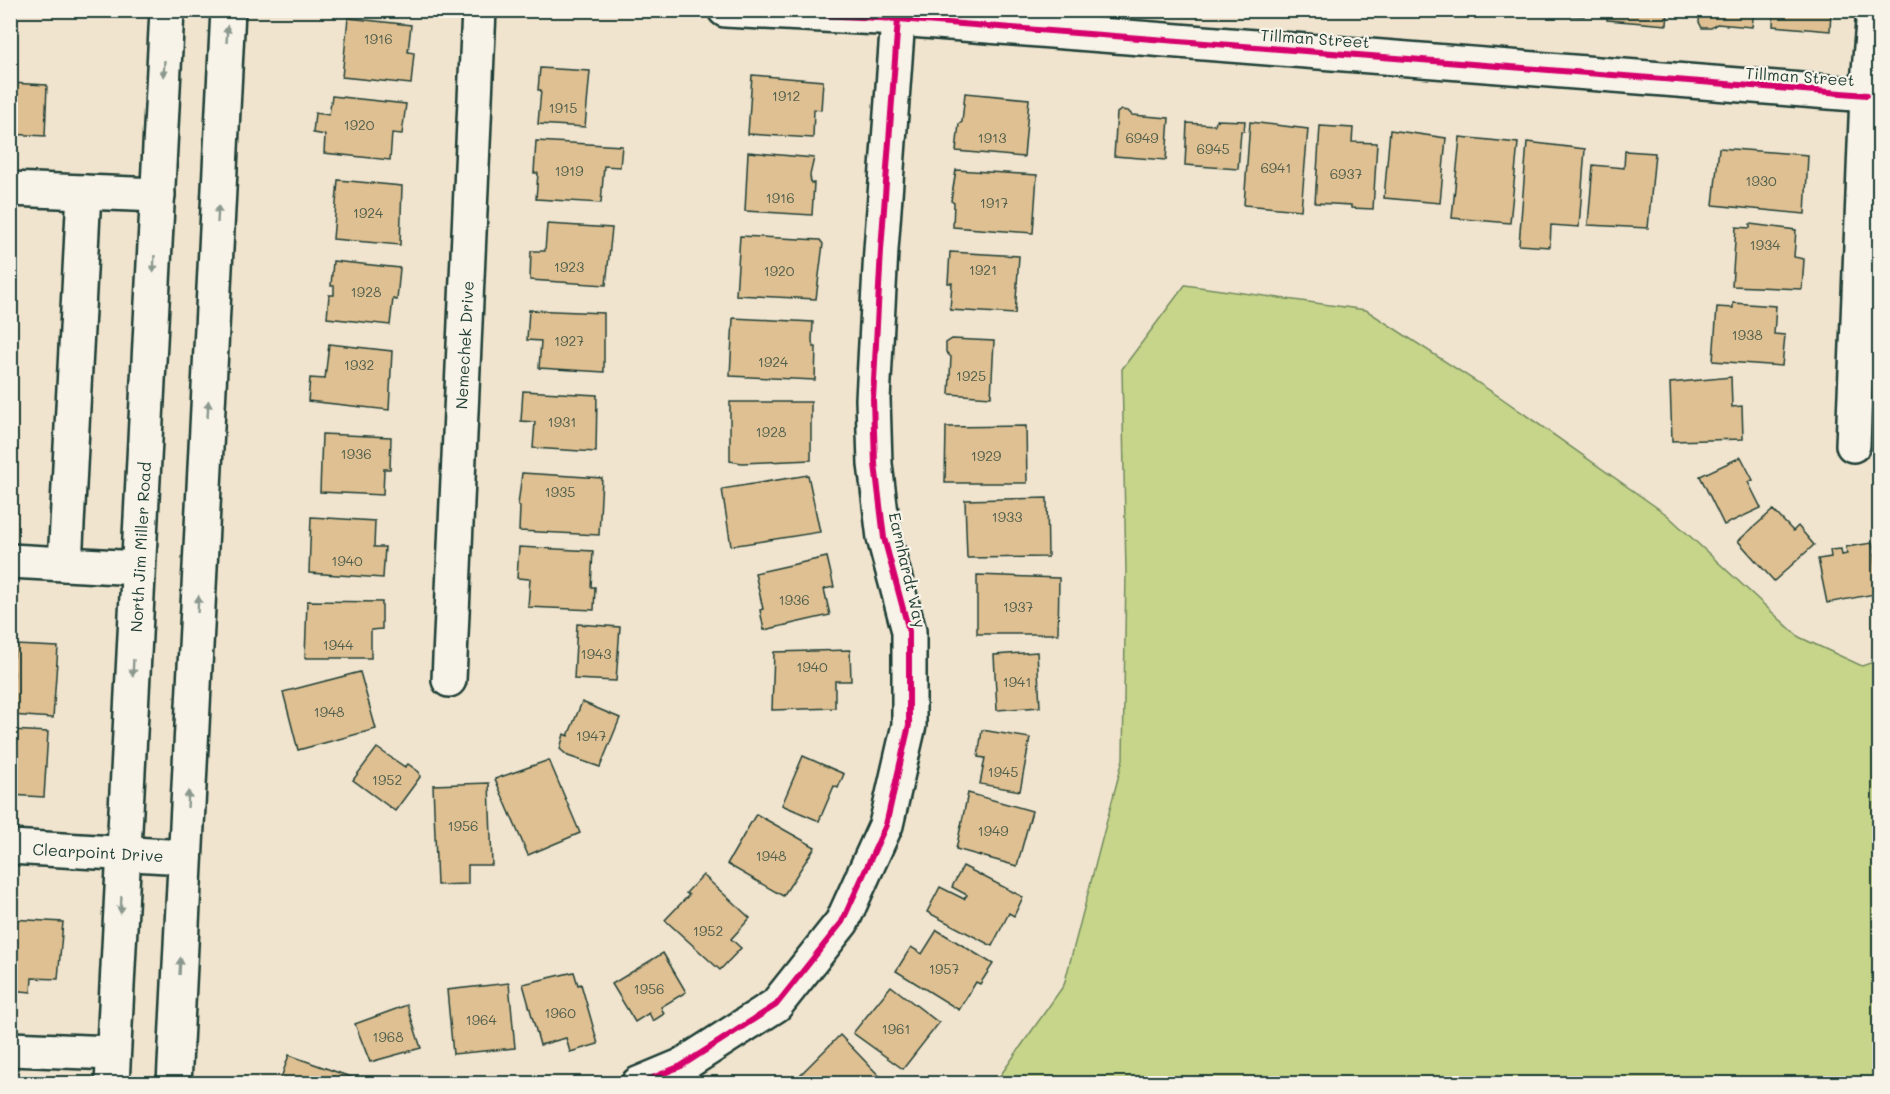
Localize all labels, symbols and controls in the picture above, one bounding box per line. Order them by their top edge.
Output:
one-way arrow [222,24,231,43]
street label: Tillman Street [1260,24,1370,52]
house number: 1916 [363,29,393,48]
one-way arrow [160,59,169,78]
street label: Tillman Street [1745,62,1855,90]
house number: 1912 [772,86,800,105]
house number: 1915 [549,98,577,117]
house number: 1920 [344,115,375,134]
house number: 1913 [978,128,1007,147]
house number: 6949 [1125,128,1159,147]
house number: 6945 [1196,139,1230,158]
house number: 6941 [1260,158,1292,177]
house number: 1919 [554,161,584,180]
house number: 6937 [1330,164,1363,183]
house number: 1930 [1745,171,1777,190]
house number: 1916 [765,188,795,207]
house number: 1917 [980,193,1009,212]
house number: 1924 [353,203,384,222]
one-way arrow [213,205,222,224]
house number: 1934 [1750,235,1781,254]
one-way arrow [150,254,159,273]
house number: 1923 [554,257,584,276]
house number: 1921 [969,260,997,279]
house number: 1920 [764,261,795,280]
street label: Nemechek Drive [450,280,478,410]
house number: 1928 [351,282,381,301]
house number: 1938 [1731,325,1763,344]
house number: 1927 [554,331,584,350]
house number: 1924 [758,352,789,371]
house number: 1932 [344,355,374,374]
house number: 1925 [956,366,986,385]
one-way arrow [203,400,212,419]
house number: 1931 [548,412,577,431]
house number: 1928 [756,422,786,441]
house number: 1936 [340,444,372,463]
house number: 1929 [971,446,1001,465]
street label: North Jim Miller Road [125,461,155,633]
house number: 1935 [545,482,575,501]
house number: 1933 [992,507,1022,526]
street label: Earnhardt Way [885,510,931,630]
house number: 1940 [331,551,363,570]
house number: 1936 [778,590,810,609]
one-way arrow [193,594,203,613]
house number: 1937 [1003,597,1033,616]
house number: 1944 [323,635,354,654]
house number: 1943 [581,644,611,663]
house number: 1940 [796,657,828,676]
one-way arrow [129,659,138,678]
house number: 1941 [1002,672,1032,691]
house number: 1948 [313,702,345,721]
house number: 1947 [576,726,606,745]
house number: 1945 [988,762,1018,781]
house number: 1952 [372,770,402,789]
one-way arrow [184,789,193,808]
house number: 1956 [447,816,479,835]
house number: 1949 [977,821,1009,840]
street label: Clearpoint Drive [32,838,164,866]
house number: 1948 [755,846,787,865]
one-way arrow [117,895,126,914]
house number: 1952 [693,921,723,940]
one-way arrow [175,956,184,975]
house number: 1957 [929,959,959,978]
house number: 1956 [633,979,665,998]
house number: 1960 [544,1003,576,1022]
house number: 1964 [465,1010,497,1029]
house number: 1961 [881,1019,911,1038]
house number: 1968 [372,1027,404,1046]

